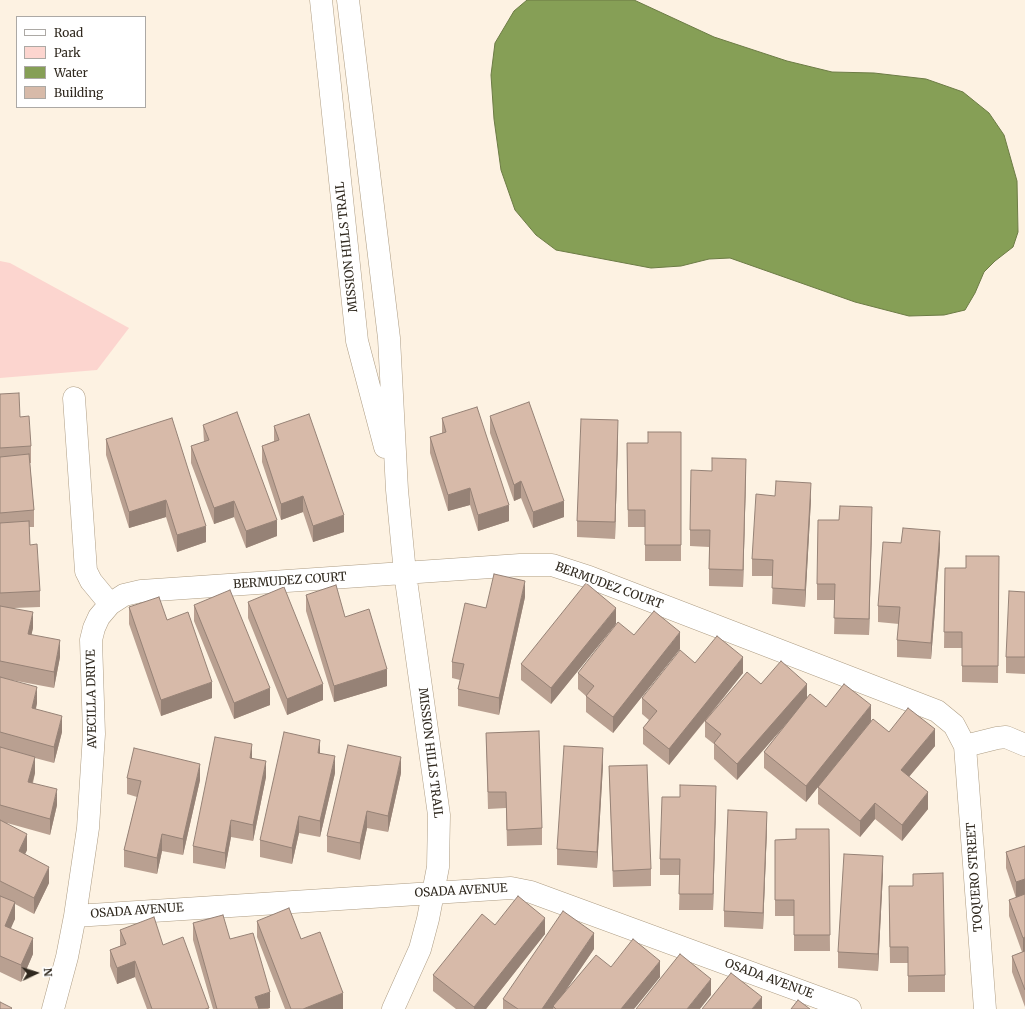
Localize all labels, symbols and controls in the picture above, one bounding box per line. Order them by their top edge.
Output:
legend [16,16,146,108]
text: Road [54,25,83,40]
text: Park [54,45,81,60]
text: Water [54,65,88,80]
text: Building [54,85,103,100]
street label: MISSION HILLS TRAIL [333,181,361,313]
street label: BERMUDEZ COURT [553,560,665,612]
street label: BERMUDEZ COURT [233,570,347,592]
street label: AVECILLA DRIVE [84,649,100,749]
street label: MISSION HILLS TRAIL [415,687,445,819]
street label: TOQUERO STREET [964,822,986,932]
street label: OSADA AVENUE [414,881,508,901]
street label: OSADA AVENUE [90,901,184,921]
north arrow [16,953,56,993]
street label: OSADA AVENUE [723,956,815,1002]
text: N [41,967,55,977]

